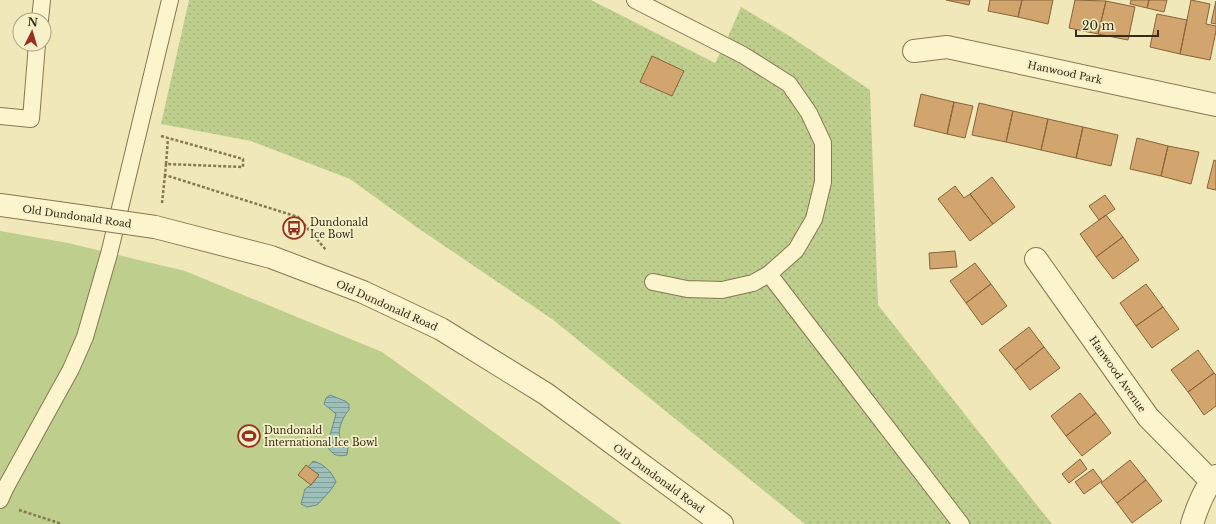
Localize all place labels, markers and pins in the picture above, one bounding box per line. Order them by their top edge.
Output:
bus stop icon: Dundonald Ice Bowl [281,215,307,241]
place label: Dundonald Ice Bowl [310,216,368,241]
sports icon: Dundonald International Ice Bowl [236,423,262,449]
place label: Dundonald International Ice Bowl [264,424,378,449]

